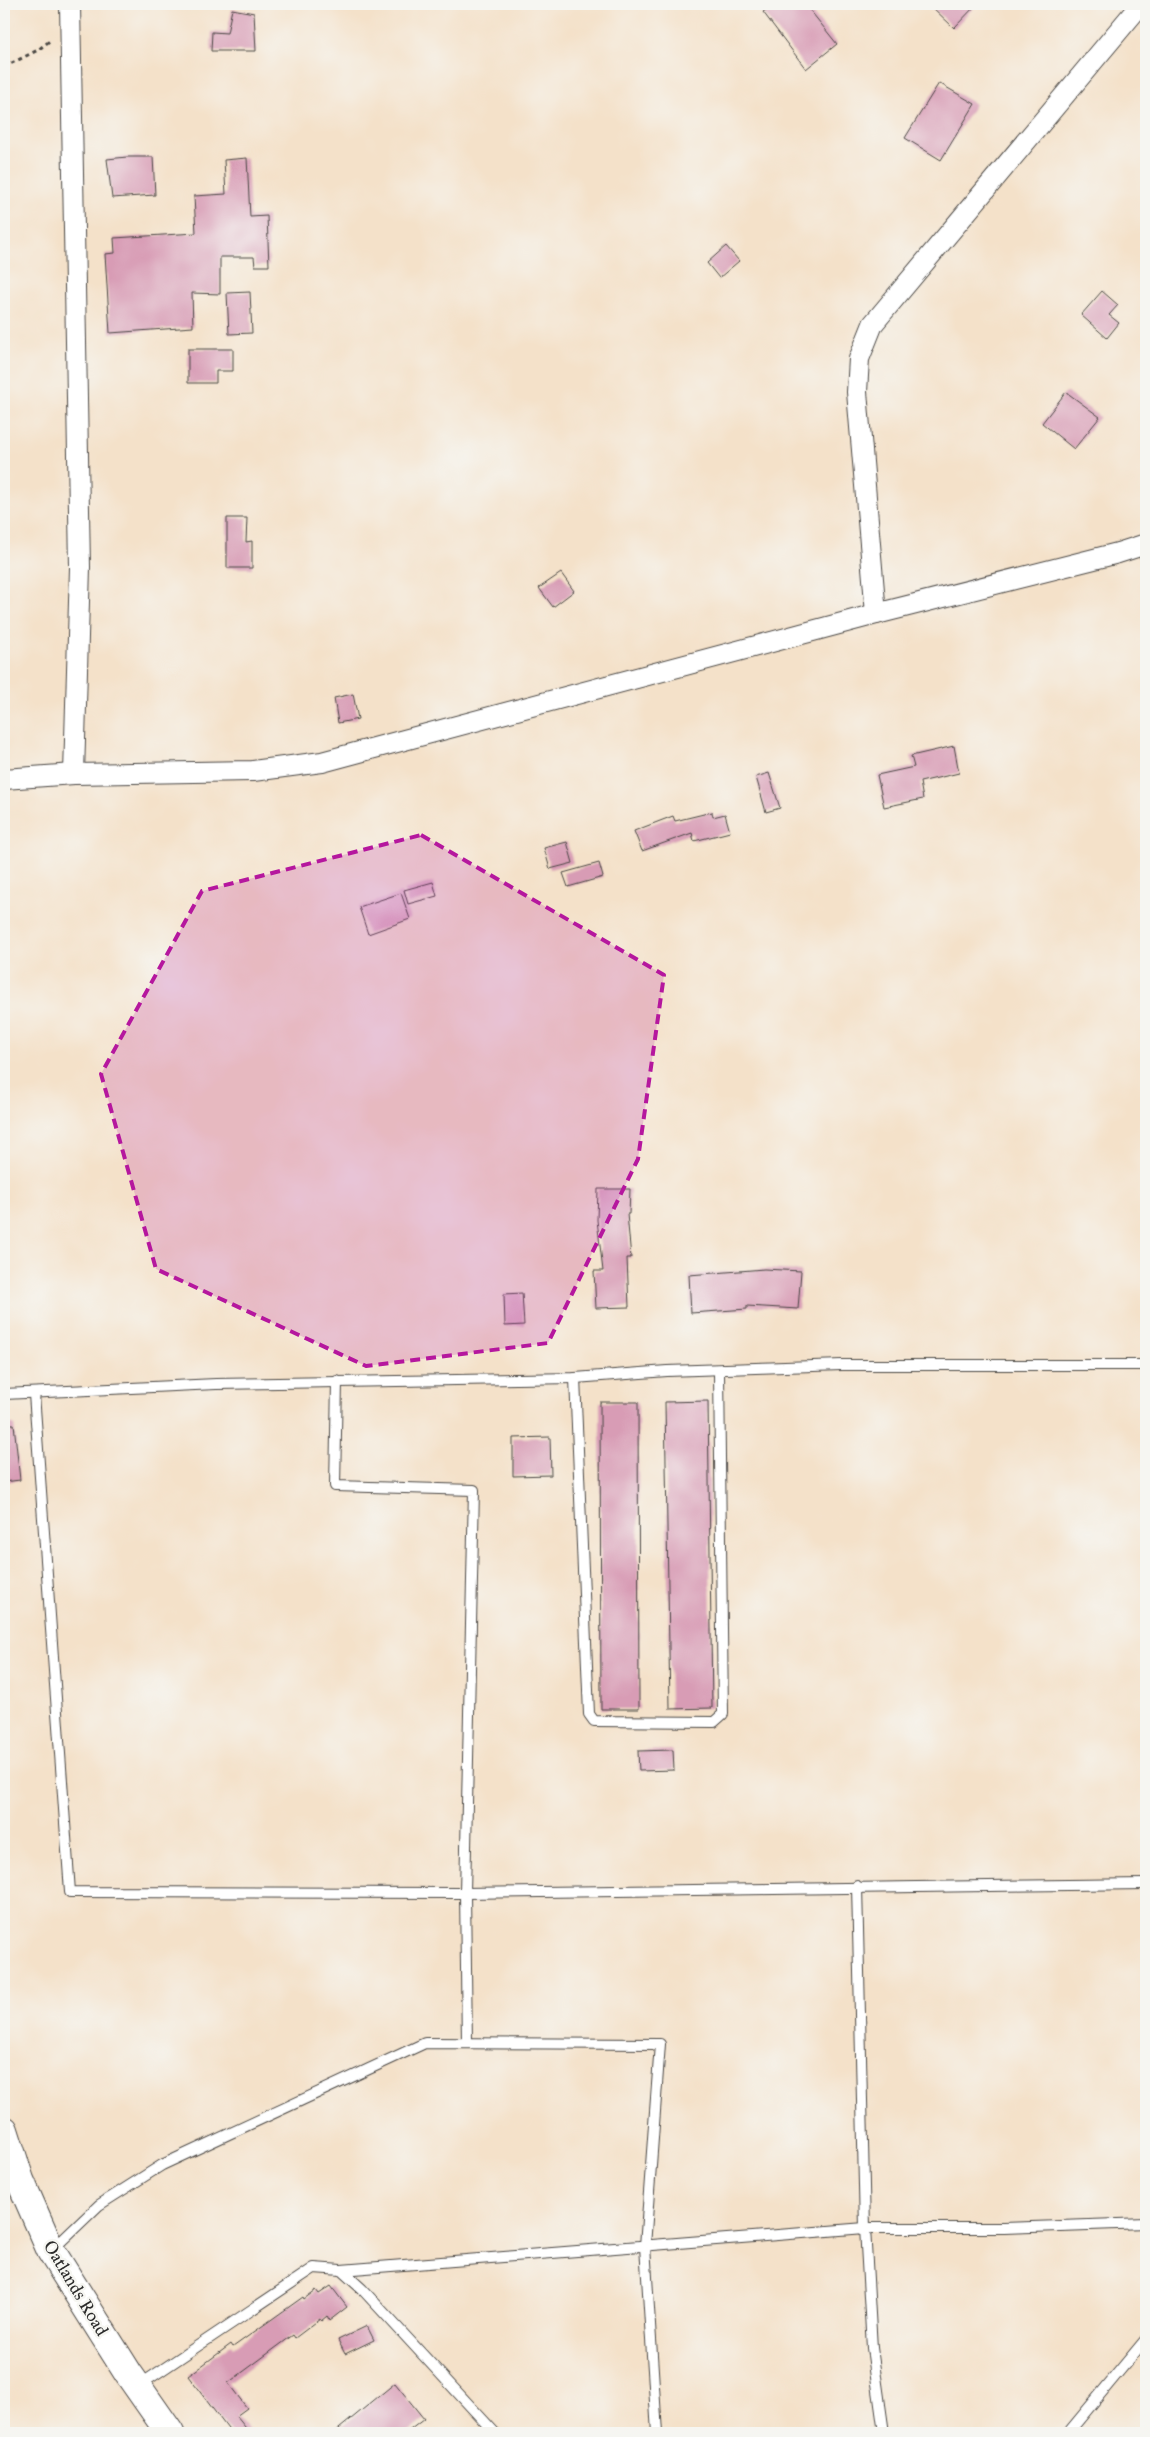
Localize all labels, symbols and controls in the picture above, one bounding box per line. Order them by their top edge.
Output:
street label: Oatlands Road [39,2236,113,2340]

